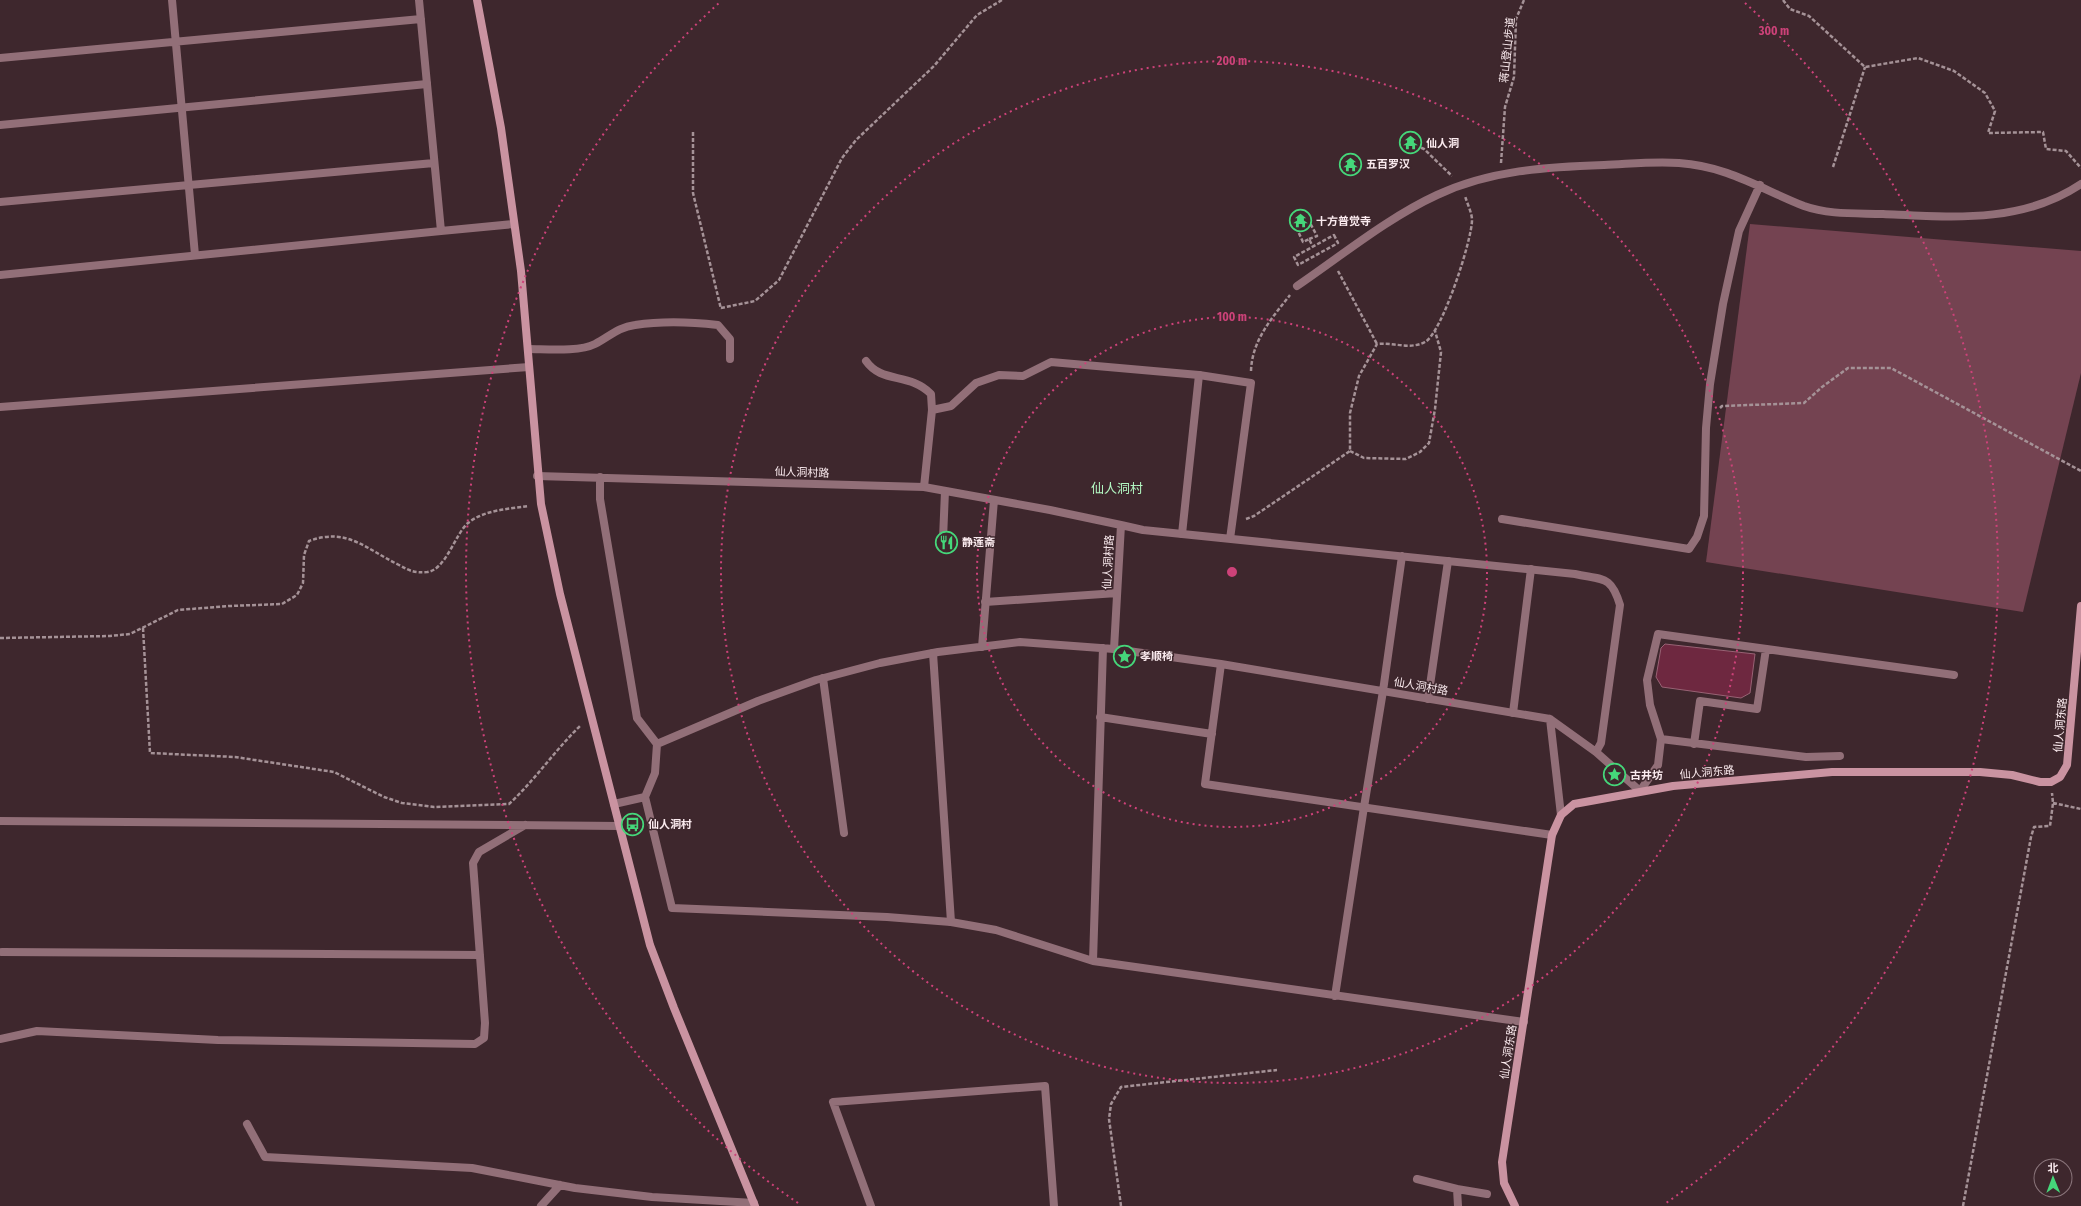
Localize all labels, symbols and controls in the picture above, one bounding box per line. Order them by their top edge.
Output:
street label: 蒋山登山步道 [1498,17,1517,84]
text: 300 m [1758,24,1789,38]
text: 200 m [1216,54,1247,68]
temple icon: 仙人洞 [1397,130,1423,156]
place label: 仙人洞 [1426,137,1459,150]
temple icon: 五百罗汉 [1337,151,1363,177]
place label: 五百罗汉 [1366,158,1410,171]
temple icon: 十方普觉寺 [1287,208,1313,234]
place label: 十方普觉寺 [1316,215,1371,228]
text: 100 m [1217,310,1247,324]
street label: 仙人洞村路 [774,465,830,480]
district label: 仙人洞村 [1091,481,1143,496]
restaurant icon: 静莲斋 [933,529,959,555]
street label: 仙人洞村路 [1101,534,1116,590]
place label: 静莲斋 [962,536,995,549]
centre of rings [1225,565,1239,579]
place icon: 孝顺椅 [1111,643,1137,669]
place label: 孝顺椅 [1140,650,1173,663]
street label: 仙人洞村路 [1393,675,1449,698]
street label: 仙人洞东路 [2052,697,2069,753]
place icon: 古井坊 [1601,762,1627,788]
street label: 仙人洞东路 [1679,764,1735,781]
place label: 古井坊 [1630,769,1663,782]
bus stop icon: 仙人洞村 [620,811,646,837]
place label: 仙人洞村 [648,818,692,831]
street label: 仙人洞东路 [1498,1024,1519,1080]
north arrow [2033,1158,2073,1198]
text: 北 [2047,1162,2058,1175]

